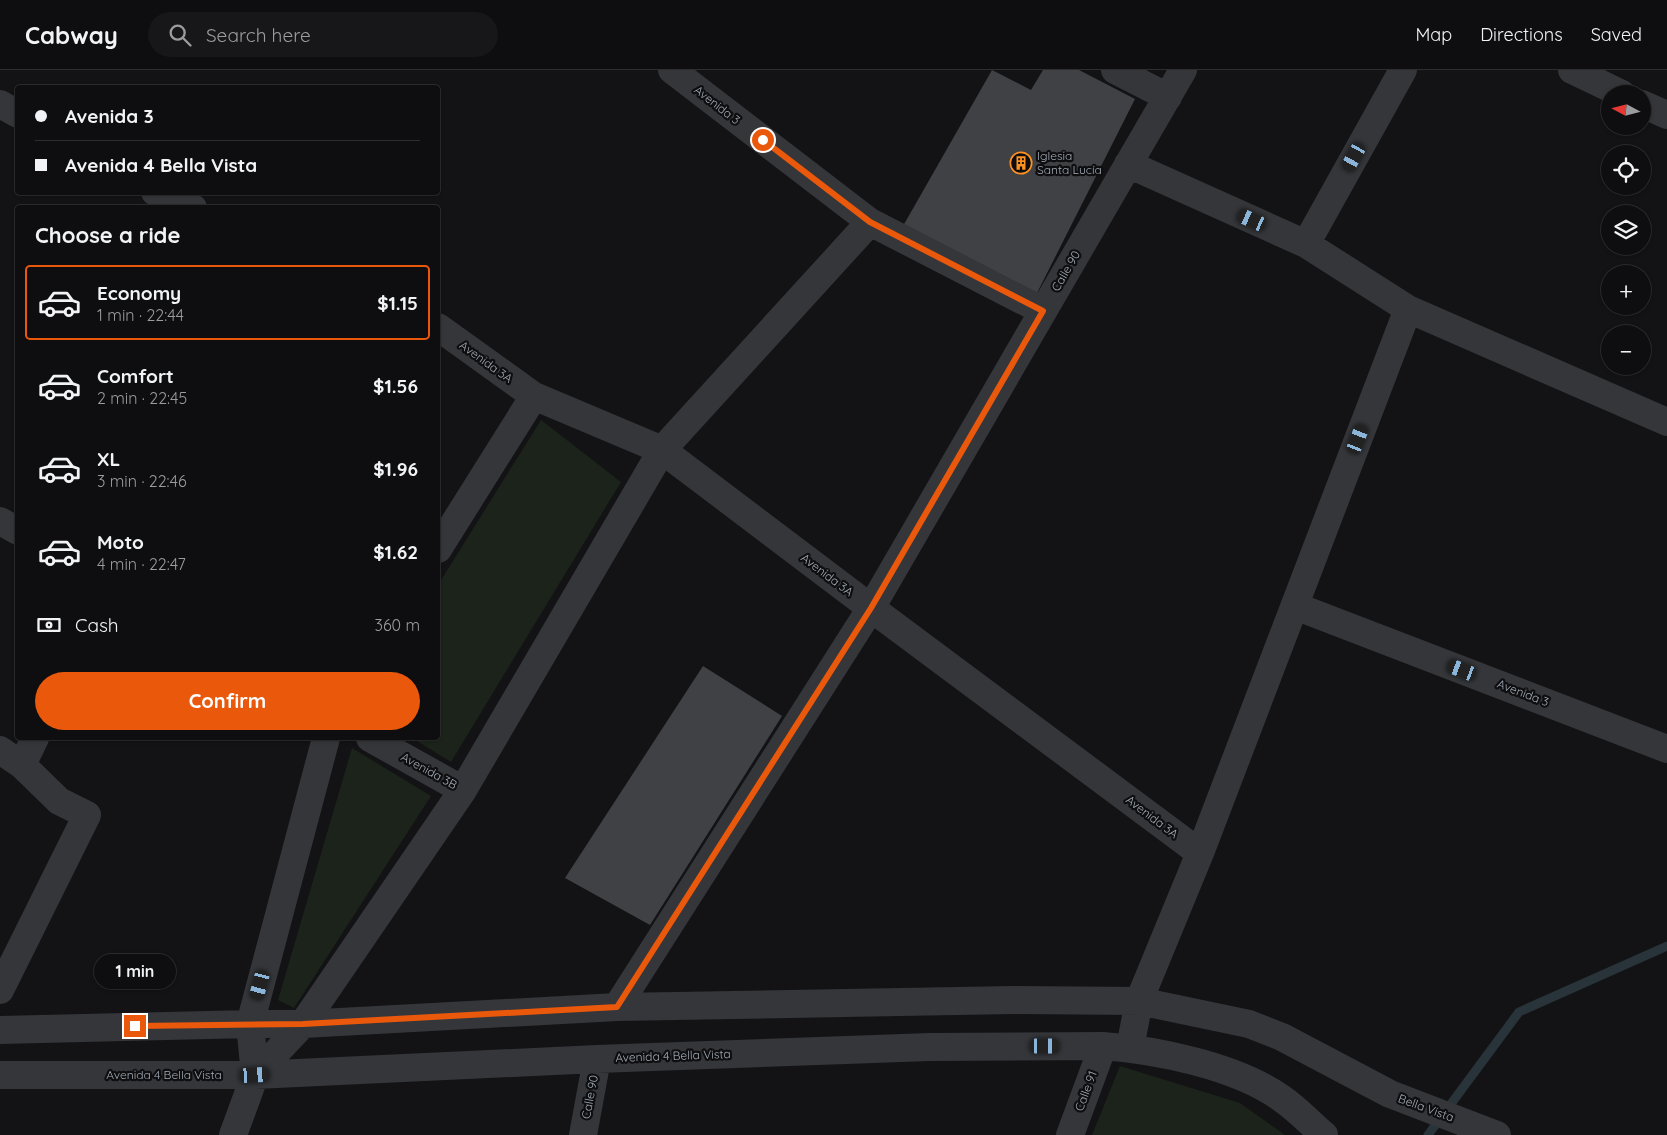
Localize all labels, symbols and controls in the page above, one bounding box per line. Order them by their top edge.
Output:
search box [148,12,498,57]
text: Cabway [25,20,118,50]
icon: search [166,21,194,49]
text: Search here [206,23,311,47]
text: Map [1415,23,1452,46]
text: Directions [1480,23,1563,46]
text: Saved [1591,23,1642,46]
street label: Avenida 3 [691,82,743,127]
north arrow [1601,85,1651,135]
map controls [1601,85,1651,375]
text: Avenida 3 [65,104,154,128]
route start [752,129,774,151]
car [1340,140,1367,174]
button: locate [1601,145,1651,195]
place label: Iglesia Santa Lucía [1037,148,1102,177]
building icon: Iglesia Santa Lucía [1009,151,1033,175]
text: Avenida 4 Bella Vista [65,153,257,177]
button: layers [1601,205,1651,255]
car [1235,207,1268,233]
text: Choose a ride [35,221,180,249]
street label: Calle 90 [1048,248,1083,294]
button: + [1601,265,1651,315]
icon: car [37,280,82,325]
text: Economy [97,281,181,305]
text: $1.15 [377,291,418,315]
text: 1 min · 22:44 [97,305,184,325]
button: − [1601,325,1651,375]
street label: Avenida 3A [457,337,516,386]
icon: car [37,363,82,408]
text: Comfort [97,364,174,388]
text: $1.56 [373,374,418,398]
text: 2 min · 22:45 [97,388,187,408]
car [1345,422,1370,456]
icon: car [37,446,82,491]
text: XL [97,447,120,471]
text: $1.96 [373,457,418,481]
text: 3 min · 22:46 [97,471,187,491]
icon: car [37,529,82,574]
text: Moto [97,530,144,554]
text: $1.62 [373,540,418,564]
street label: Avenida 3A [798,550,857,599]
text: 4 min · 22:47 [97,554,186,574]
icon: cash [35,611,63,639]
text: Cash [75,613,119,637]
text: 360 m [375,615,420,635]
car [1445,658,1478,682]
button: Confirm [35,672,420,730]
street label: Avenida 3 [1495,676,1551,709]
street label: Avenida 3B [399,749,460,792]
street label: Avenida 3A [1123,792,1182,841]
callout: 1 min [94,954,176,988]
text: 1 min [116,961,154,981]
car [248,969,271,1001]
route end [124,1015,146,1037]
car [1030,1039,1060,1054]
street label: Avenida 4 Bella Vista [615,1046,731,1065]
street label: Avenida 4 Bella Vista [106,1067,222,1082]
car [239,1067,270,1083]
street label: Calle 91 [1071,1069,1100,1113]
street label: Calle 90 [578,1074,601,1120]
street label: Bella Vista [1396,1091,1456,1125]

